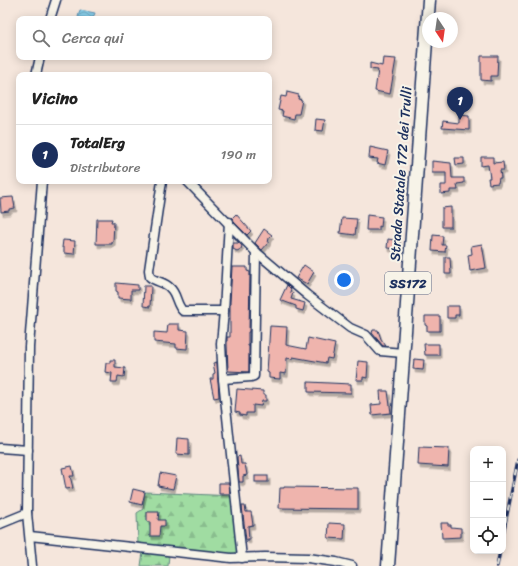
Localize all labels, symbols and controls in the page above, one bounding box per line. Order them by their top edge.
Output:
north arrow [422,12,458,48]
search box [16,16,272,60]
text: Cerca qui [62,25,124,51]
icon: search [30,27,52,49]
text: Vicino [32,83,78,113]
street label: Strada Statale 172 dei Trulli [382,85,420,262]
pin: 1 [447,87,473,120]
text: TotalErg [70,130,125,156]
text: 1 [42,143,48,166]
text: 190 m [221,143,256,166]
text: Distributore [70,156,140,179]
your location [334,270,354,290]
road number: SS172 [385,272,431,294]
map controls [470,446,506,554]
button: + [470,446,506,482]
button: − [470,482,506,518]
button: locate [470,518,506,554]

